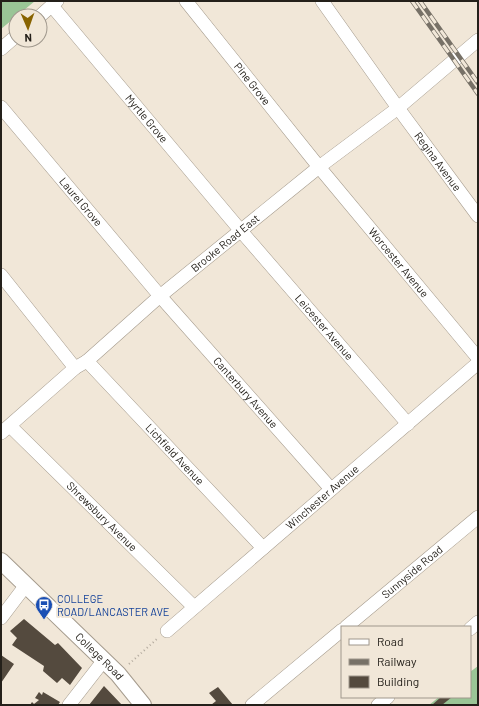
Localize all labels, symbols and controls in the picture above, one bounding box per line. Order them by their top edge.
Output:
north arrow [8,8,48,48]
text: N [24,32,32,45]
street label: Pine Grove [232,60,274,107]
street label: Myrtle Grove [123,91,171,145]
street label: Regina Avenue [412,129,464,193]
street label: Laurel Grove [57,175,105,229]
street label: Brooke Road East [188,211,262,274]
street label: Worcester Avenue [366,225,432,300]
street label: Leicester Avenue [293,291,357,362]
street label: Canterbury Avenue [211,354,281,430]
street label: Lichfield Avenue [143,421,207,487]
street label: Winchester Avenue [283,462,361,532]
street label: Shrewsbury Avenue [64,479,140,554]
street label: Sunnyside Road [379,542,445,601]
place label: COLLEGE ROAD/LANCASTER AVE [57,592,170,618]
bus stop icon: COLLEGE ROAD/LANCASTER AVE [34,595,54,620]
legend [341,626,471,698]
street label: College Road [73,630,127,682]
text: Road [377,634,404,648]
text: Railway [377,654,417,668]
text: Building [377,674,419,688]

